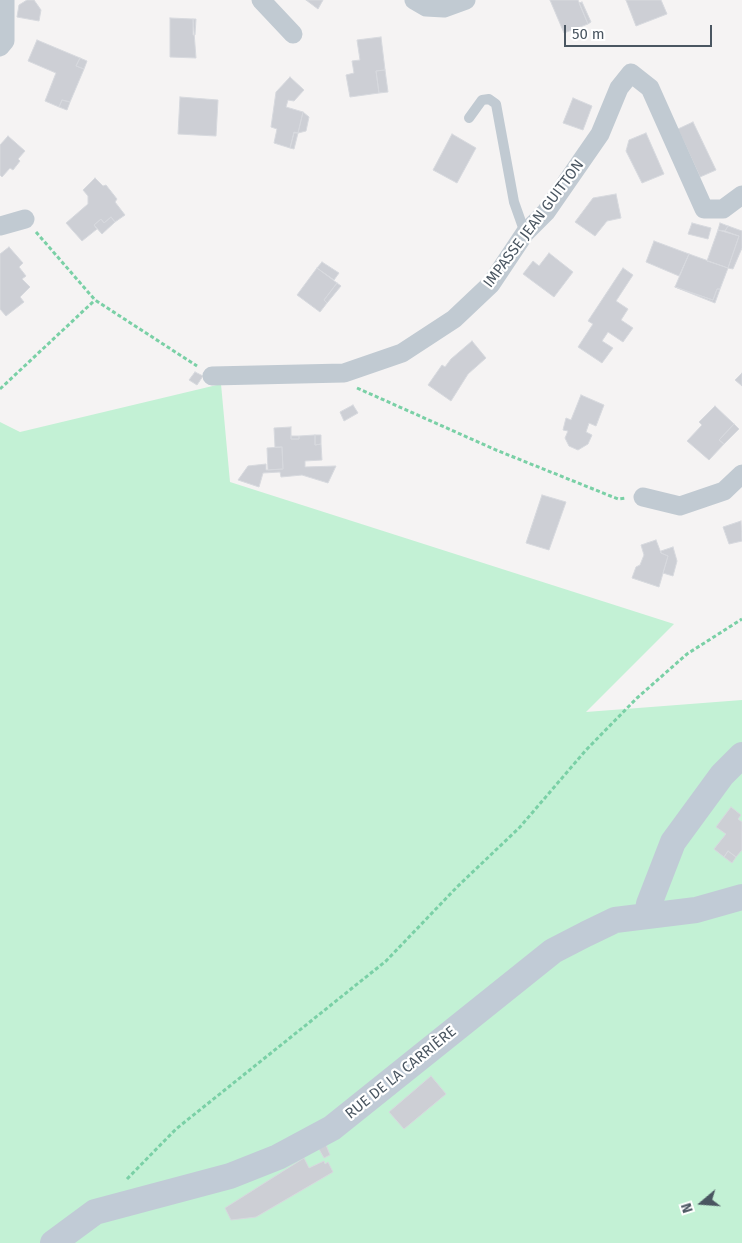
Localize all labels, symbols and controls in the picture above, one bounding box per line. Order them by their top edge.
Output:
scale bar [567,15,714,47]
text: 50 m [572,25,605,43]
street label: IMPASSE JEAN GUITTON [480,156,588,292]
street label: RUE DE LA CARRIÈRE [342,1023,460,1123]
north arrow [677,1178,727,1228]
text: N [678,1201,697,1215]

